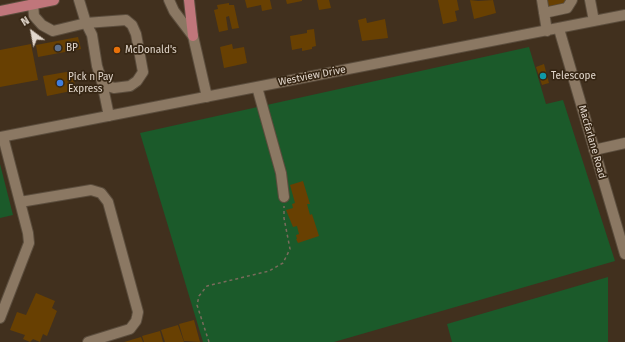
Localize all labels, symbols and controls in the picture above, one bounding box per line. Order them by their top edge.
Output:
north arrow [12,12,52,52]
text: N [19,14,32,29]
place label: BP [66,42,78,54]
marker: BP [53,43,63,53]
place label: McDonald's [125,44,177,56]
marker: McDonald's [112,45,122,55]
street label: Westview Drive [277,64,347,88]
place label: Telescope [551,70,596,82]
place label: Pick n Pay Express [68,71,113,94]
marker: Telescope [538,71,548,81]
marker: Pick n Pay Express [55,78,65,88]
street label: Macfarlane Road [576,104,608,180]

